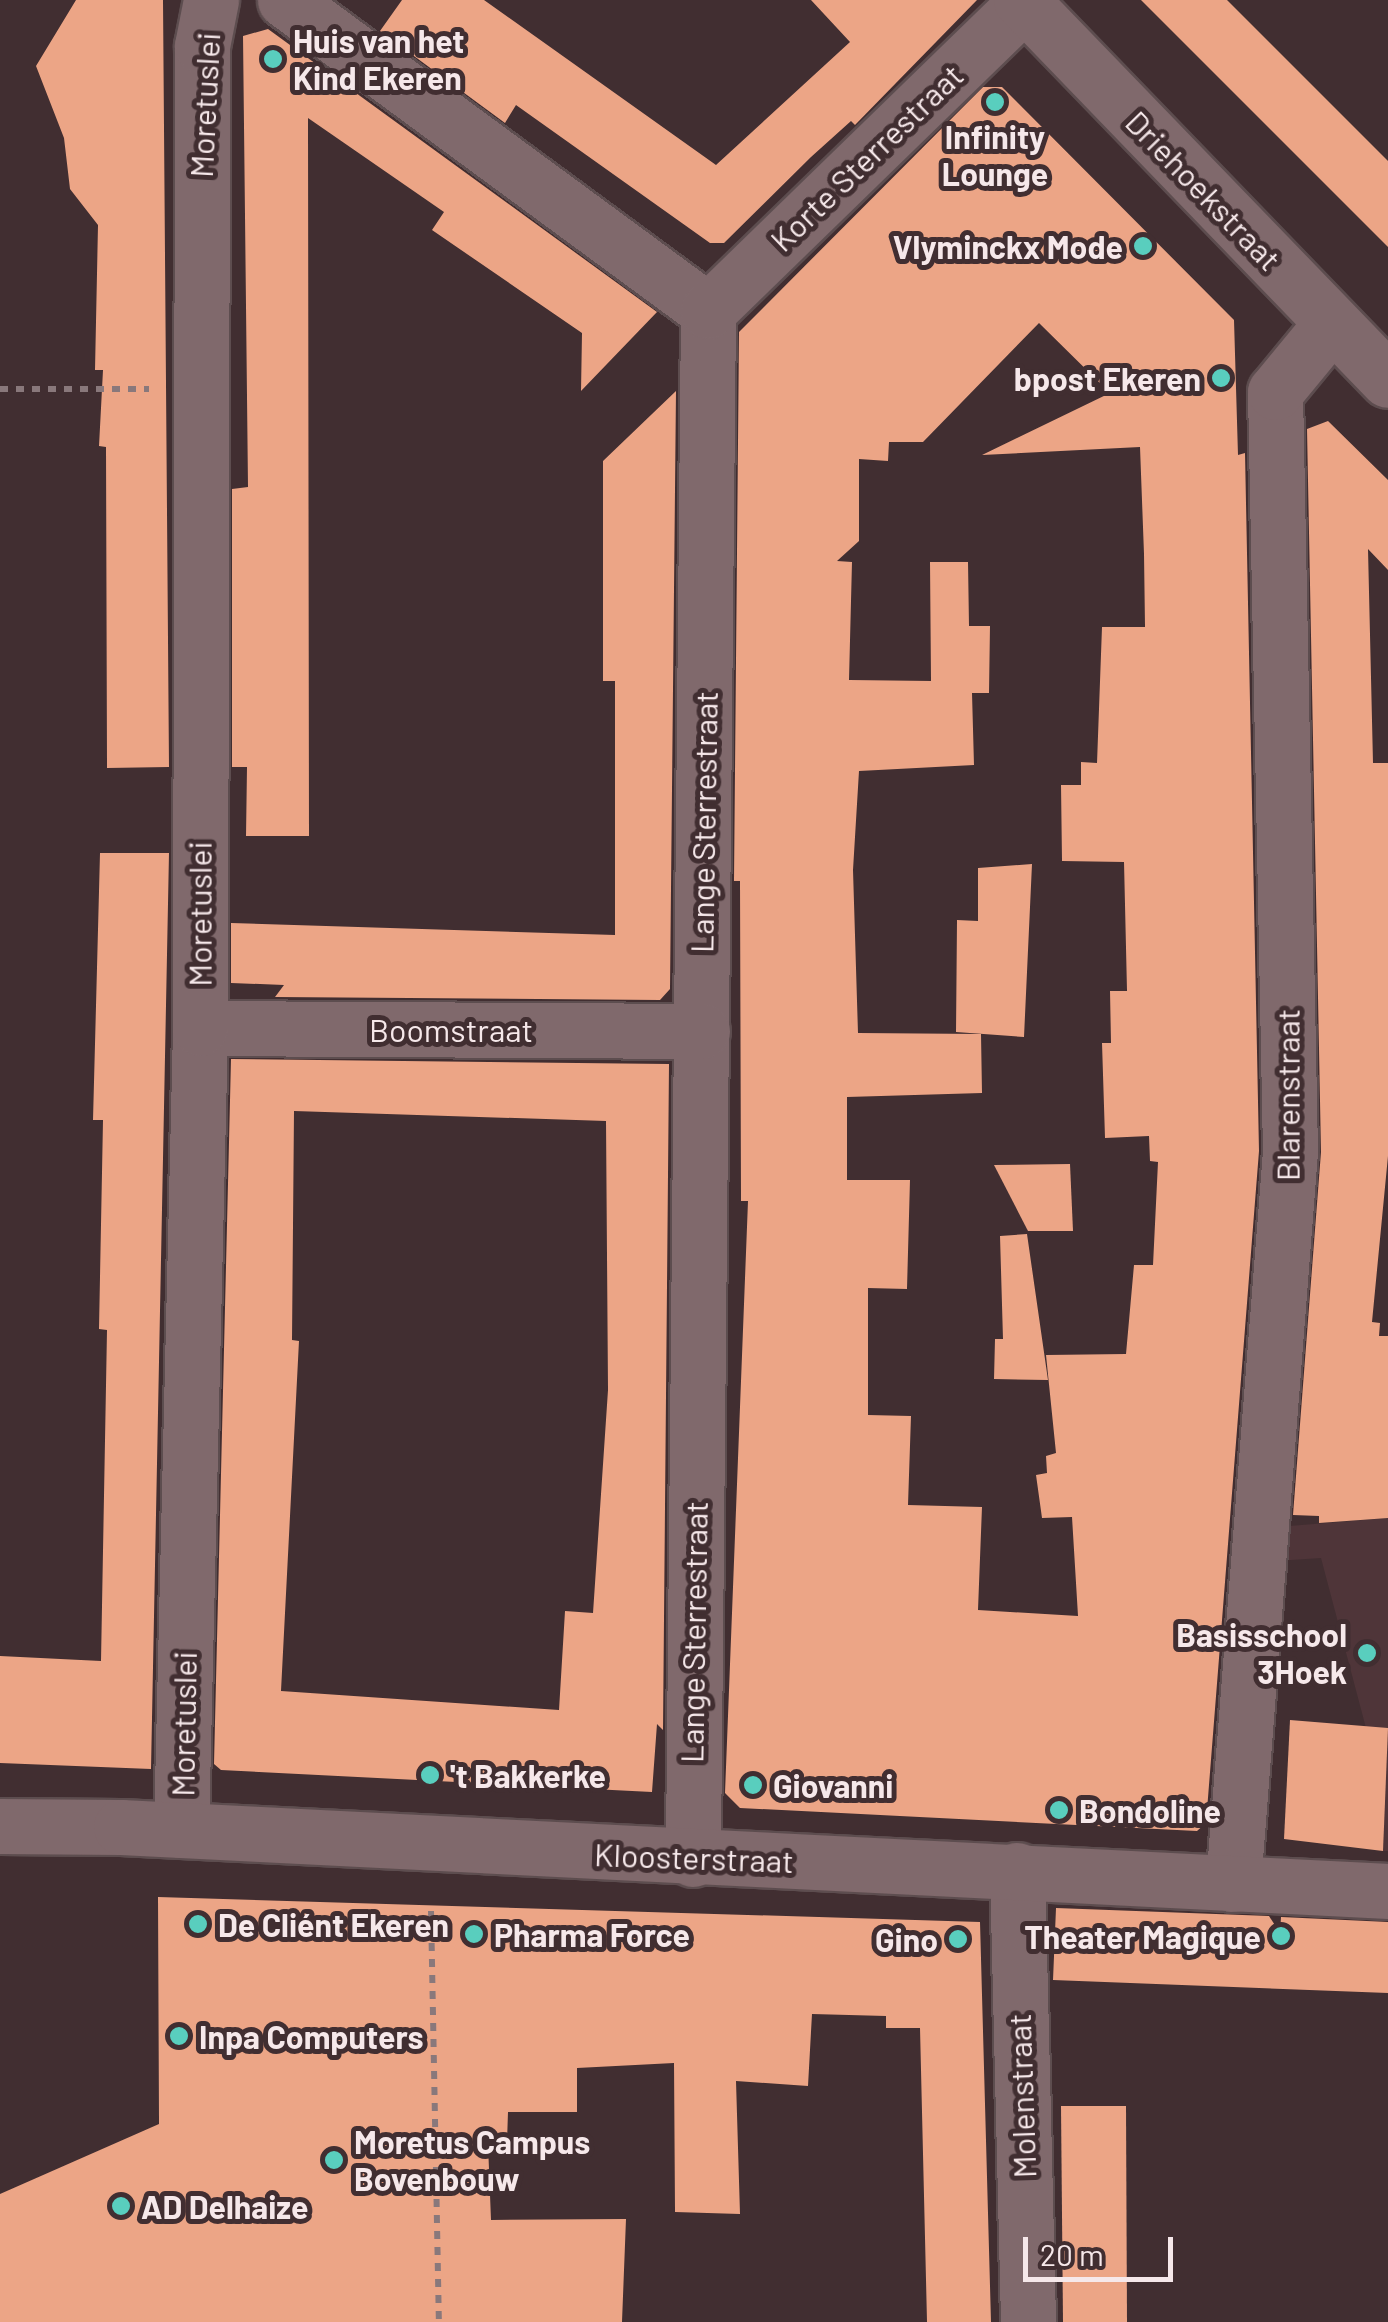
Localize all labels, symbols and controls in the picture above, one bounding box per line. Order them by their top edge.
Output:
place label: Huis van het Kind Ekeren [293,22,464,97]
street label: Moretuslei [181,31,227,179]
marker: Huis van het Kind Ekeren [262,48,284,70]
street label: Korte Sterrestraat [762,55,970,259]
marker: Infinity Lounge [984,91,1006,113]
street label: Driehoekstraat [1118,102,1290,278]
place label: Infinity Lounge [942,118,1048,193]
place label: Vlyminckx Mode [893,227,1123,265]
marker: Vlyminckx Mode [1132,235,1154,257]
place label: bpost Ekeren [1014,359,1201,397]
marker: bpost Ekeren [1210,367,1232,389]
street label: Lange Sterrestraat [682,691,724,953]
street label: Moretuslei [180,841,218,987]
street label: Blarenstraat [1268,1009,1306,1181]
street label: Boomstraat [369,1010,533,1048]
street label: Lange Sterrestraat [672,1501,714,1763]
place label: Basisschool 3Hoek [1176,1616,1347,1691]
marker: Basisschool 3Hoek [1356,1642,1378,1664]
street label: Moretuslei [163,1651,203,1797]
place label: 't Bakkerke [450,1756,606,1794]
marker: 't Bakkerke [419,1764,441,1786]
place label: Giovanni [773,1766,894,1804]
marker: Giovanni [742,1774,764,1796]
place label: Bondoline [1079,1791,1221,1829]
marker: Bondoline [1048,1799,1070,1821]
street label: Kloosterstraat [594,1834,794,1880]
place label: De Cliént Ekeren [218,1905,449,1943]
marker: De Cliént Ekeren [187,1913,209,1935]
place label: Pharma Force [494,1915,690,1953]
place label: Theater Magique [1024,1917,1261,1955]
place label: Gino [875,1920,938,1958]
marker: Pharma Force [463,1923,485,1945]
marker: Theater Magique [1270,1925,1292,1947]
marker: Gino [947,1928,969,1950]
street label: Molenstraat [999,2013,1043,2179]
place label: Inpa Computers [199,2017,423,2055]
marker: Inpa Computers [168,2025,190,2047]
place label: Moretus Campus Bovenbouw [354,2123,590,2198]
marker: Moretus Campus Bovenbouw [323,2149,345,2171]
place label: AD Delhaize [141,2187,309,2225]
marker: AD Delhaize [110,2195,132,2217]
scale bar [1028,2217,1178,2279]
text: 20 m [1040,2236,1104,2272]

